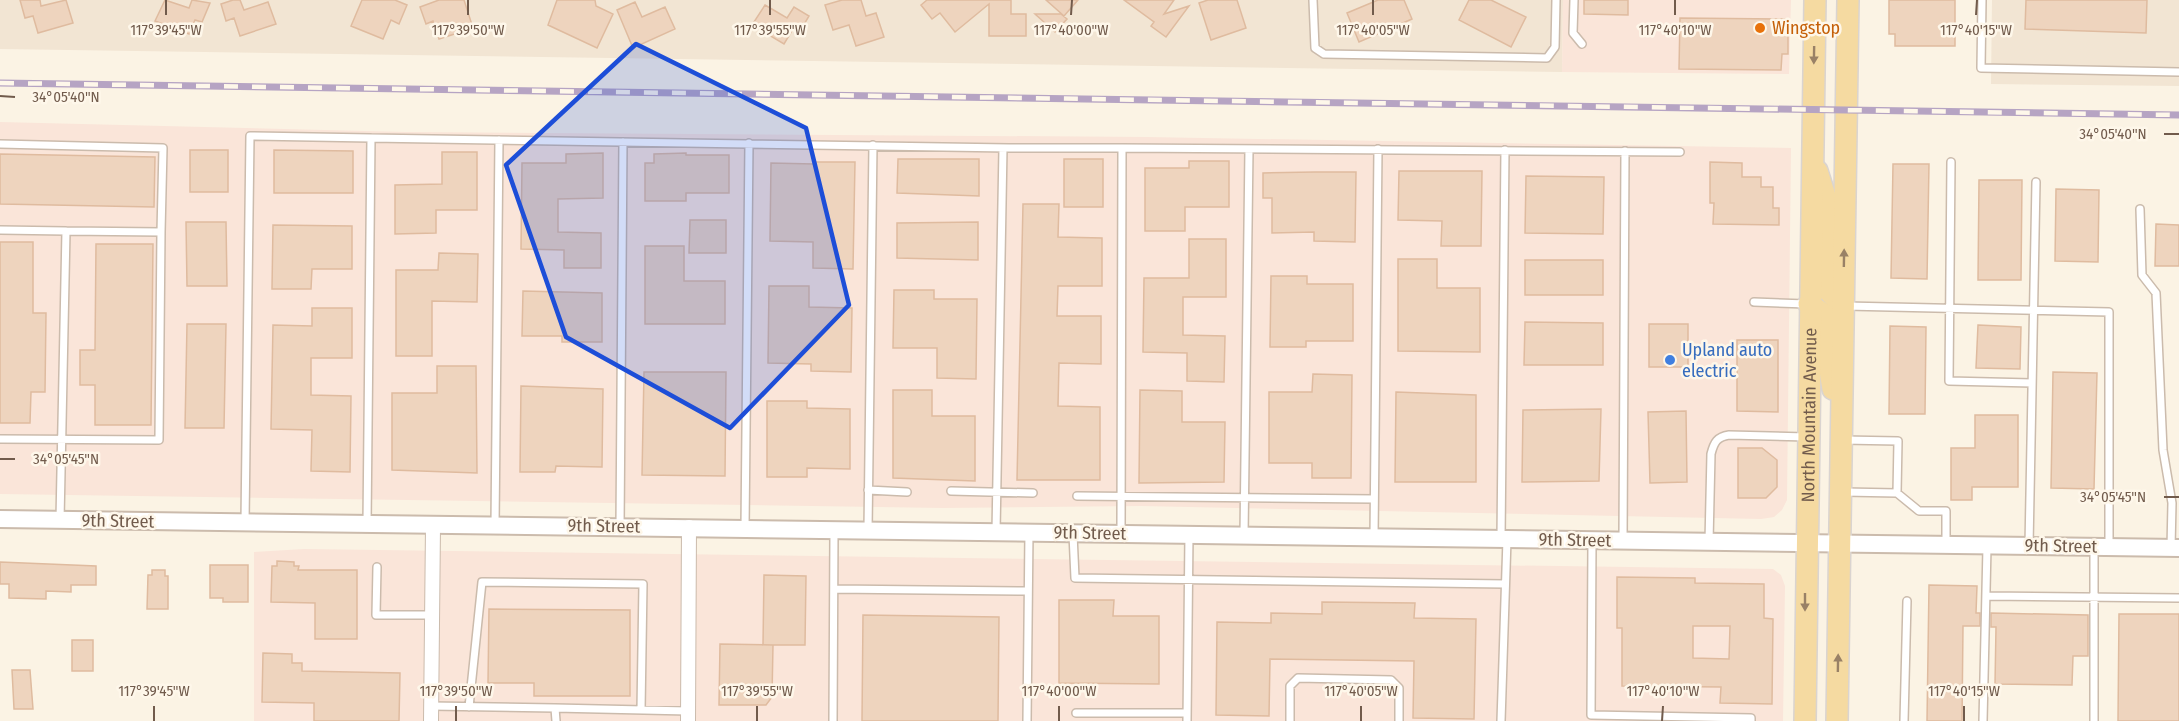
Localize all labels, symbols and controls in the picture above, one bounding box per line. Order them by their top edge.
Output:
place label: Wingstop [1772,17,1840,39]
text: 117°39'45"W [130,21,202,39]
text: 117°39'50"W [431,21,505,39]
text: 117°39'55"W [734,21,806,39]
text: 117°40'00"W [1034,21,1108,39]
text: 117°40'05"W [1336,21,1410,39]
text: 117°40'10"W [1638,21,1712,39]
marker: Wingstop [1753,21,1767,35]
text: 117°40'15"W [1940,21,2012,39]
one-way arrow [1809,46,1818,65]
text: 34°05'40"N [32,88,100,106]
text: 34°05'40"N [2079,125,2147,143]
one-way arrow [1840,248,1849,267]
street label: North Mountain Avenue [1797,328,1821,502]
place label: Upland auto electric [1682,339,1772,382]
marker: Upland auto electric [1663,353,1677,367]
text: 34°05'45"N [33,450,99,468]
text: 34°05'45"N [2080,488,2146,506]
street label: 9th Street [82,509,155,533]
street label: 9th Street [568,514,641,538]
street label: 9th Street [1054,521,1127,545]
street label: 9th Street [1539,528,1612,552]
street label: 9th Street [2025,534,2098,558]
one-way arrow [1800,592,1810,611]
one-way arrow [1833,653,1843,672]
text: 117°39'45"W [118,682,190,700]
text: 117°39'50"W [419,682,493,700]
text: 117°39'55"W [721,682,793,700]
text: 117°40'00"W [1022,682,1096,700]
text: 117°40'05"W [1324,682,1398,700]
text: 117°40'10"W [1626,682,1700,700]
text: 117°40'15"W [1928,682,2000,700]

